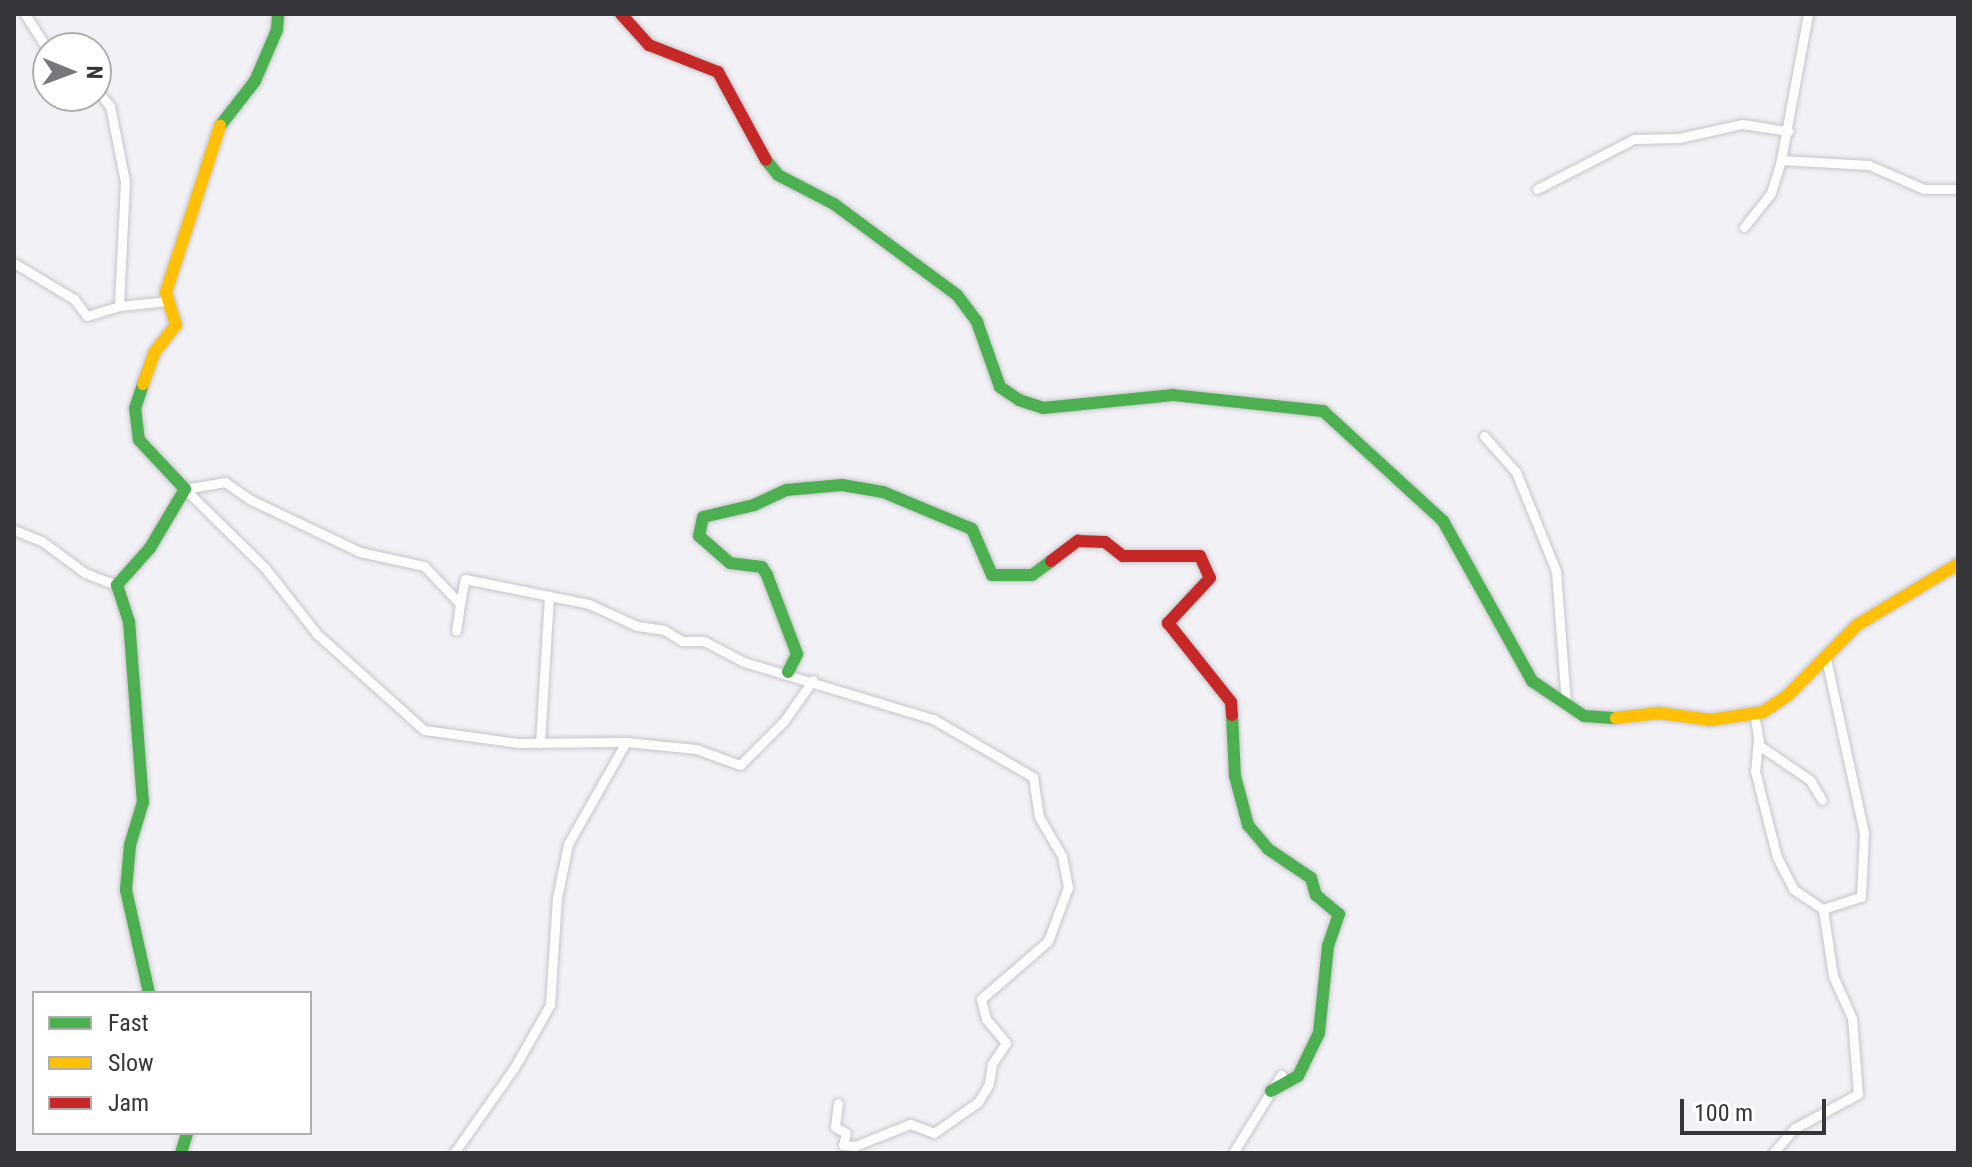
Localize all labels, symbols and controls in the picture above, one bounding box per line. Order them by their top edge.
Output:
north arrow [32,32,112,112]
text: N [82,65,107,79]
legend [32,991,312,1135]
text: Fast [108,1009,149,1037]
text: Slow [108,1049,154,1077]
scale bar [1684,1083,1830,1133]
text: Jam [108,1089,149,1117]
text: 100 m [1694,1099,1753,1127]

